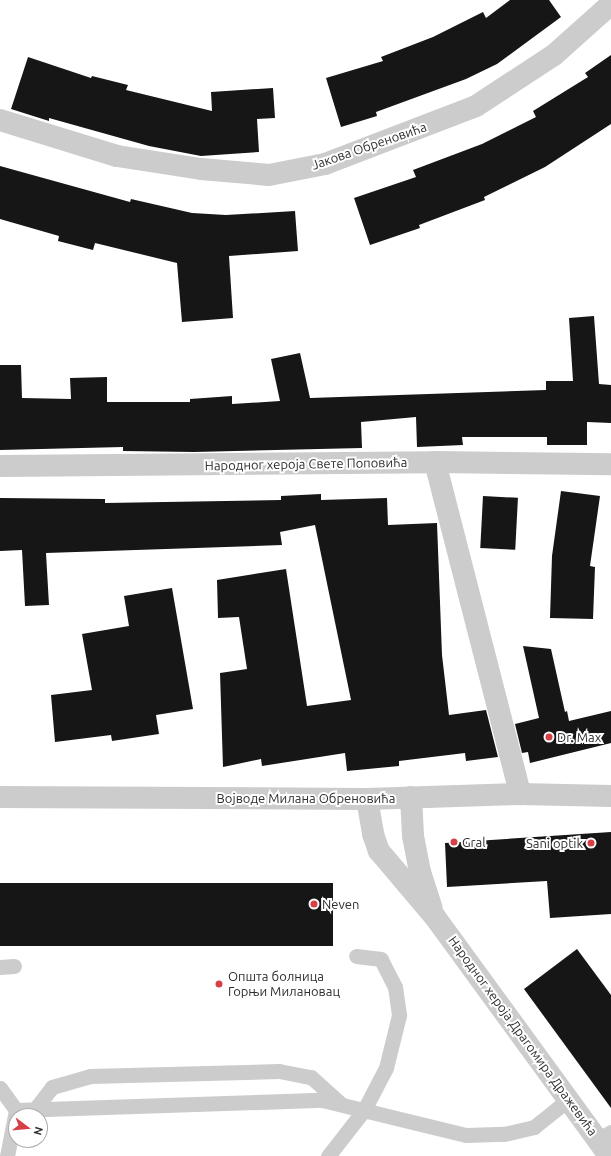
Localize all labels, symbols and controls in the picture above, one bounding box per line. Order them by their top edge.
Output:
street label: Јакова Обреновића [309,119,429,173]
street label: Народног хероја Свете Поповића [205,454,407,474]
place label: Dr. Max [557,729,601,745]
marker: Dr. Max [544,732,554,742]
street label: Војводе Милана Обреновића [217,790,395,806]
place label: Gral [462,834,486,850]
place label: Sani optik [526,835,583,851]
marker: Gral [449,837,459,847]
marker: Sani optik [586,838,596,848]
place label: Neven [322,896,359,912]
marker: Neven [309,899,319,909]
street label: Народног хероја Драгомира Дражевића [445,933,601,1139]
place label: Општа болница Горњи Милановац [228,969,340,1000]
marker: Општа болница Горњи Милановац [213,978,225,990]
north arrow [8,1108,48,1148]
text: N [32,1125,45,1137]

